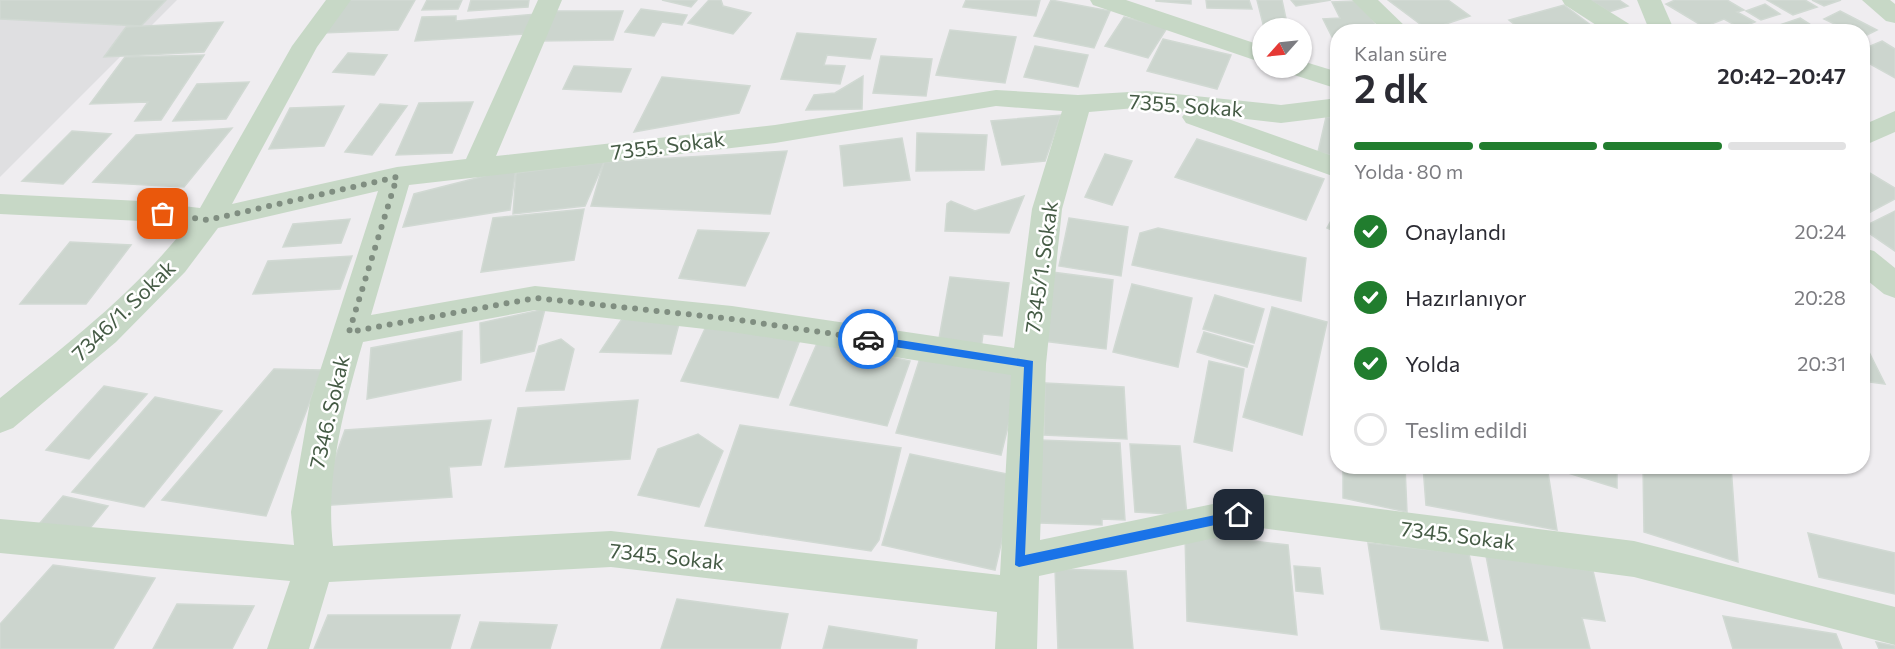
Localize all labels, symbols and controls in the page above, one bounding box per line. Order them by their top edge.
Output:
north arrow [1252,18,1312,78]
map controls [1252,18,1312,78]
text: Kalan süre [1354,41,1447,65]
text: 20:42–20:47 [1717,62,1846,89]
text: 2 dk [1354,63,1428,111]
street label: 7355. Sokak [1128,88,1244,121]
street label: 7355. Sokak [610,125,726,164]
text: Yolda · 80 m [1354,159,1463,183]
pin [137,188,188,239]
icon: bag [146,197,179,230]
street label: 7345/1. Sokak [1019,199,1062,334]
icon: check [1354,215,1387,248]
text: Onaylandı [1405,218,1506,245]
text: 20:24 [1794,219,1846,243]
street label: 7346/1. Sokak [66,254,180,365]
icon: check [1354,281,1387,314]
text: Hazırlanıyor [1405,284,1527,311]
text: 20:28 [1794,285,1846,309]
courier [838,309,898,369]
icon: car [852,323,885,356]
icon: check [1354,347,1387,380]
text: Yolda [1405,350,1460,377]
text: 20:31 [1797,351,1846,375]
street label: 7346. Sokak [303,353,354,471]
text: Teslim edildi [1405,416,1528,443]
pin [1213,489,1264,540]
icon: home [1222,498,1255,531]
street label: 7345. Sokak [1400,515,1517,554]
street label: 7345. Sokak [609,537,726,574]

